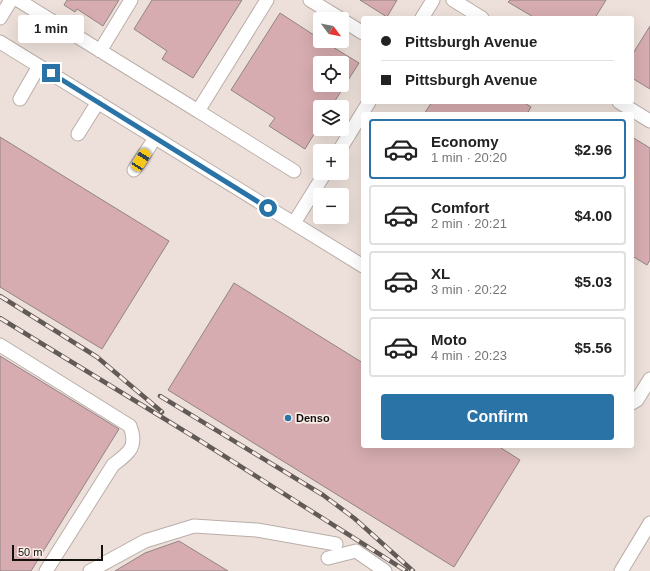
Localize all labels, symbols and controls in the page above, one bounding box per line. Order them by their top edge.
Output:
north arrow [313,12,349,48]
map controls [313,12,349,224]
callout: 1 min [18,15,84,43]
text: 1 min [34,21,68,36]
text: Pittsburgh Avenue [405,33,537,50]
button: locate [313,56,349,92]
route end [42,64,60,82]
text: Pittsburgh Avenue [405,71,537,88]
button: layers [313,100,349,136]
icon: car [383,131,419,167]
text: Economy [431,133,499,150]
text: $2.96 [574,141,612,158]
button: + [313,144,349,180]
car [129,147,153,173]
text: 1 min · 20:20 [431,150,507,165]
button: − [313,188,349,224]
icon: car [383,197,419,233]
route start [259,199,277,217]
text: Comfort [431,199,489,216]
text: $4.00 [574,207,612,224]
text: 2 min · 20:21 [431,216,507,231]
icon: car [383,263,419,299]
text: XL [431,265,450,282]
text: $5.03 [574,273,612,290]
text: 3 min · 20:22 [431,282,507,297]
icon: car [383,329,419,365]
text: Moto [431,331,467,348]
text: $5.56 [574,339,612,356]
text: 4 min · 20:23 [431,348,507,363]
button: Confirm [381,394,614,440]
place label: Denso [296,412,330,424]
marker: Denso [283,413,293,423]
scale bar [12,543,103,562]
text: 50 m [18,546,42,558]

